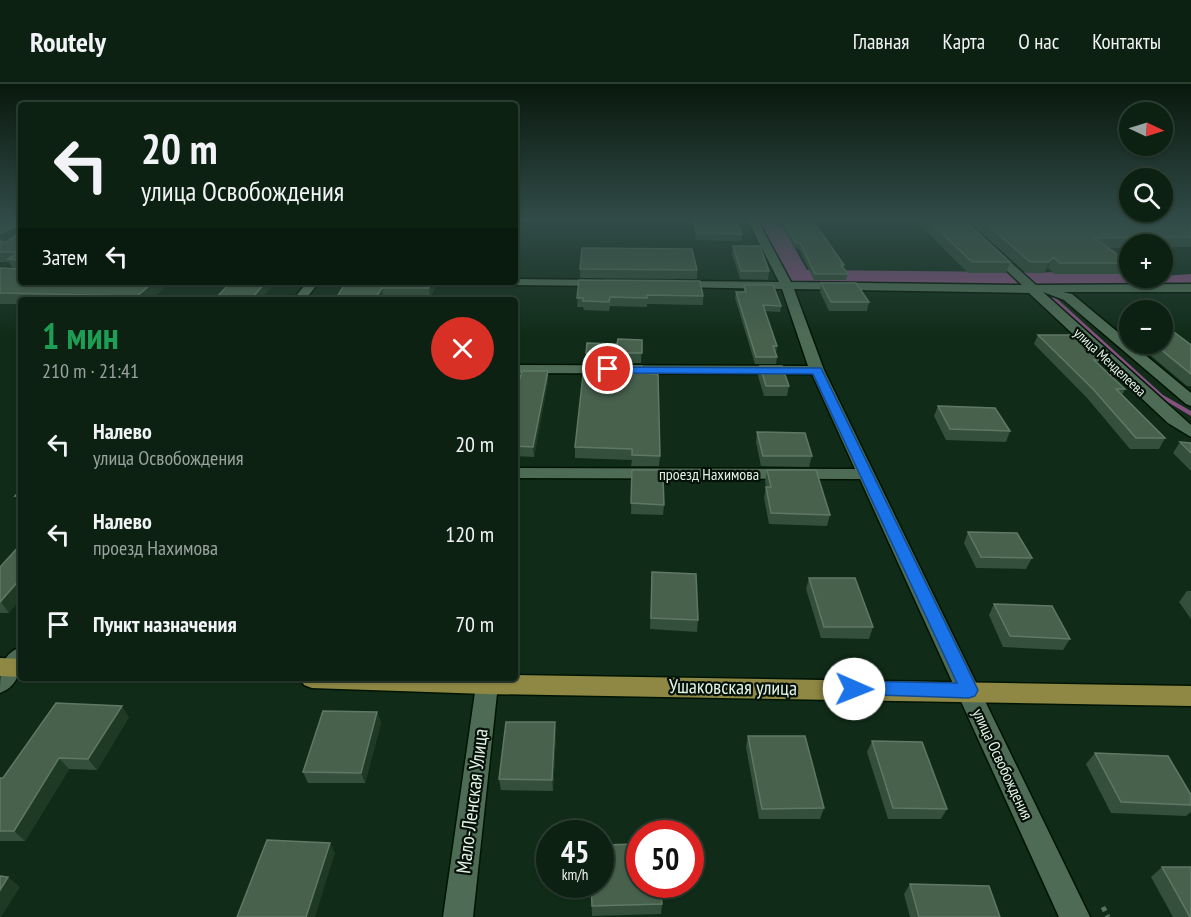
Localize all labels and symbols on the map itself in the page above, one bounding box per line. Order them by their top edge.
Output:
north arrow [1119,102,1173,156]
street label: улица Менделеева [1070,324,1150,400]
pin [582,343,633,394]
street label: проезд Нахимова [659,464,759,484]
position arrow [822,657,886,721]
street label: Ушаковская улица [669,673,797,701]
street label: улица Освобождения [968,705,1038,823]
street label: Мало-Ленская Улица [450,727,494,875]
speed limit sign: 50 [626,820,704,898]

